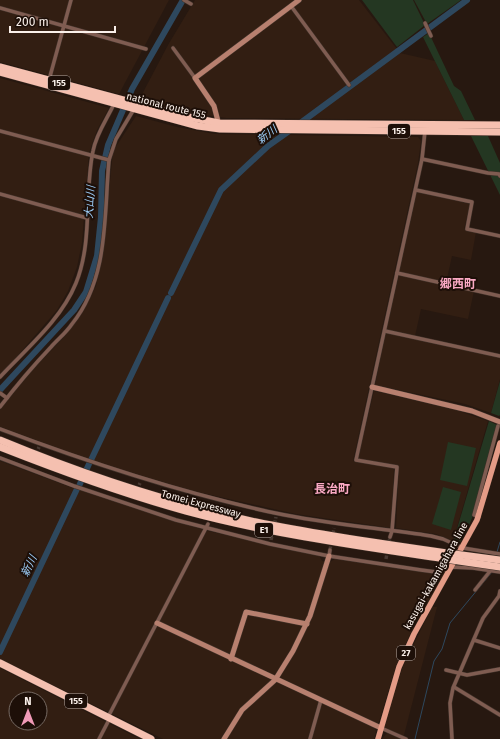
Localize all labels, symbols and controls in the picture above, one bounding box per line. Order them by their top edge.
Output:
scale bar [10,8,115,34]
text: 200 m [16,15,49,29]
road number: 155 [48,76,70,90]
street label: national route 155 [125,90,207,122]
water label: 新川 [254,122,280,147]
road number: 155 [388,124,410,138]
water label: 大山川 [82,184,98,219]
district label: 郷西町 [440,277,476,291]
district label: 長治町 [314,482,350,496]
street label: Tomei Expressway [160,488,242,520]
street label: kasugai-kakamigahara line [401,520,471,632]
road number: E1 [255,523,273,537]
water label: 新川 [18,552,40,579]
road number: 27 [397,646,415,660]
north arrow [8,691,48,731]
road number: 155 [65,694,87,708]
text: N [24,695,32,708]

